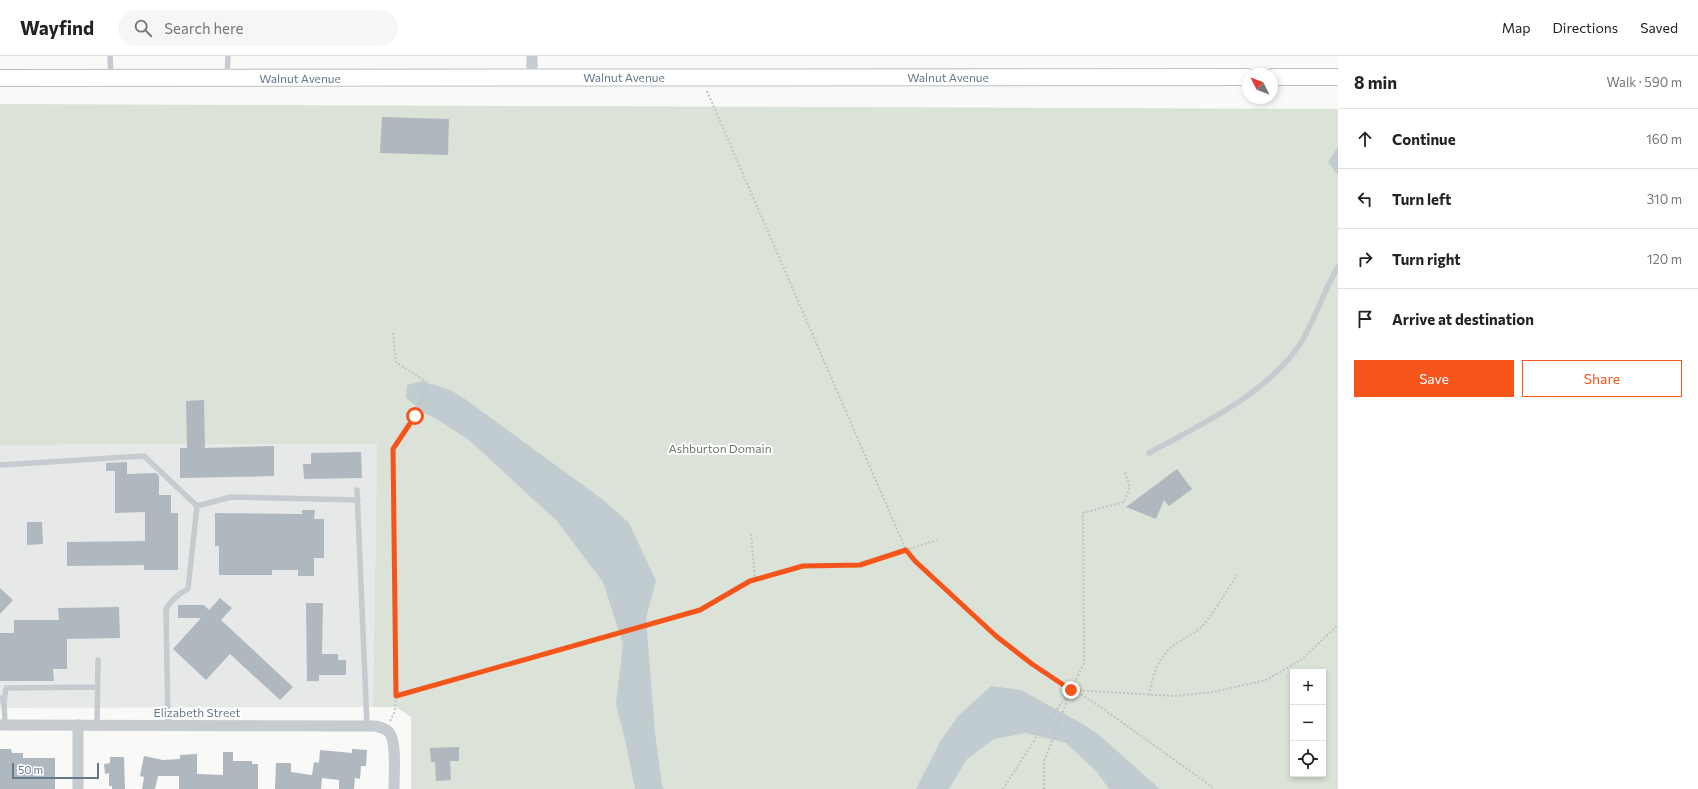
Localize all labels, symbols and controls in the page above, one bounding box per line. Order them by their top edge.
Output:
search box [118,10,398,46]
text: Wayfind [20,16,94,39]
icon: search [132,17,154,39]
text: Search here [164,19,244,37]
text: Map [1502,19,1531,36]
text: Directions [1553,19,1618,36]
text: Saved [1640,19,1678,36]
north arrow [1242,68,1278,104]
street label: Walnut Avenue [583,70,665,84]
street label: Walnut Avenue [907,70,989,84]
street label: Walnut Avenue [259,71,341,85]
text: 8 min [1354,72,1397,93]
text: Walk · 590 m [1607,74,1682,90]
icon: ahead [1354,128,1376,150]
text: Continue [1392,130,1456,148]
text: 160 m [1646,131,1682,147]
icon: left [1354,188,1376,210]
text: Turn left [1392,190,1451,208]
text: 310 m [1647,191,1682,207]
icon: right [1354,248,1376,270]
text: Turn right [1392,250,1461,268]
text: 120 m [1647,251,1682,267]
icon: arrive [1354,308,1376,330]
text: Arrive at destination [1392,310,1534,328]
button: Save [1354,360,1514,397]
button: Share [1522,360,1682,397]
route start [406,407,424,425]
park label: Ashburton Domain [668,441,772,455]
map controls [1290,669,1326,777]
button: + [1290,669,1326,705]
route end [1062,681,1080,699]
street label: Elizabeth Street [154,705,240,719]
button: − [1290,705,1326,741]
button: locate [1290,741,1326,777]
scale bar [12,761,99,780]
text: 50 m [18,763,43,776]

